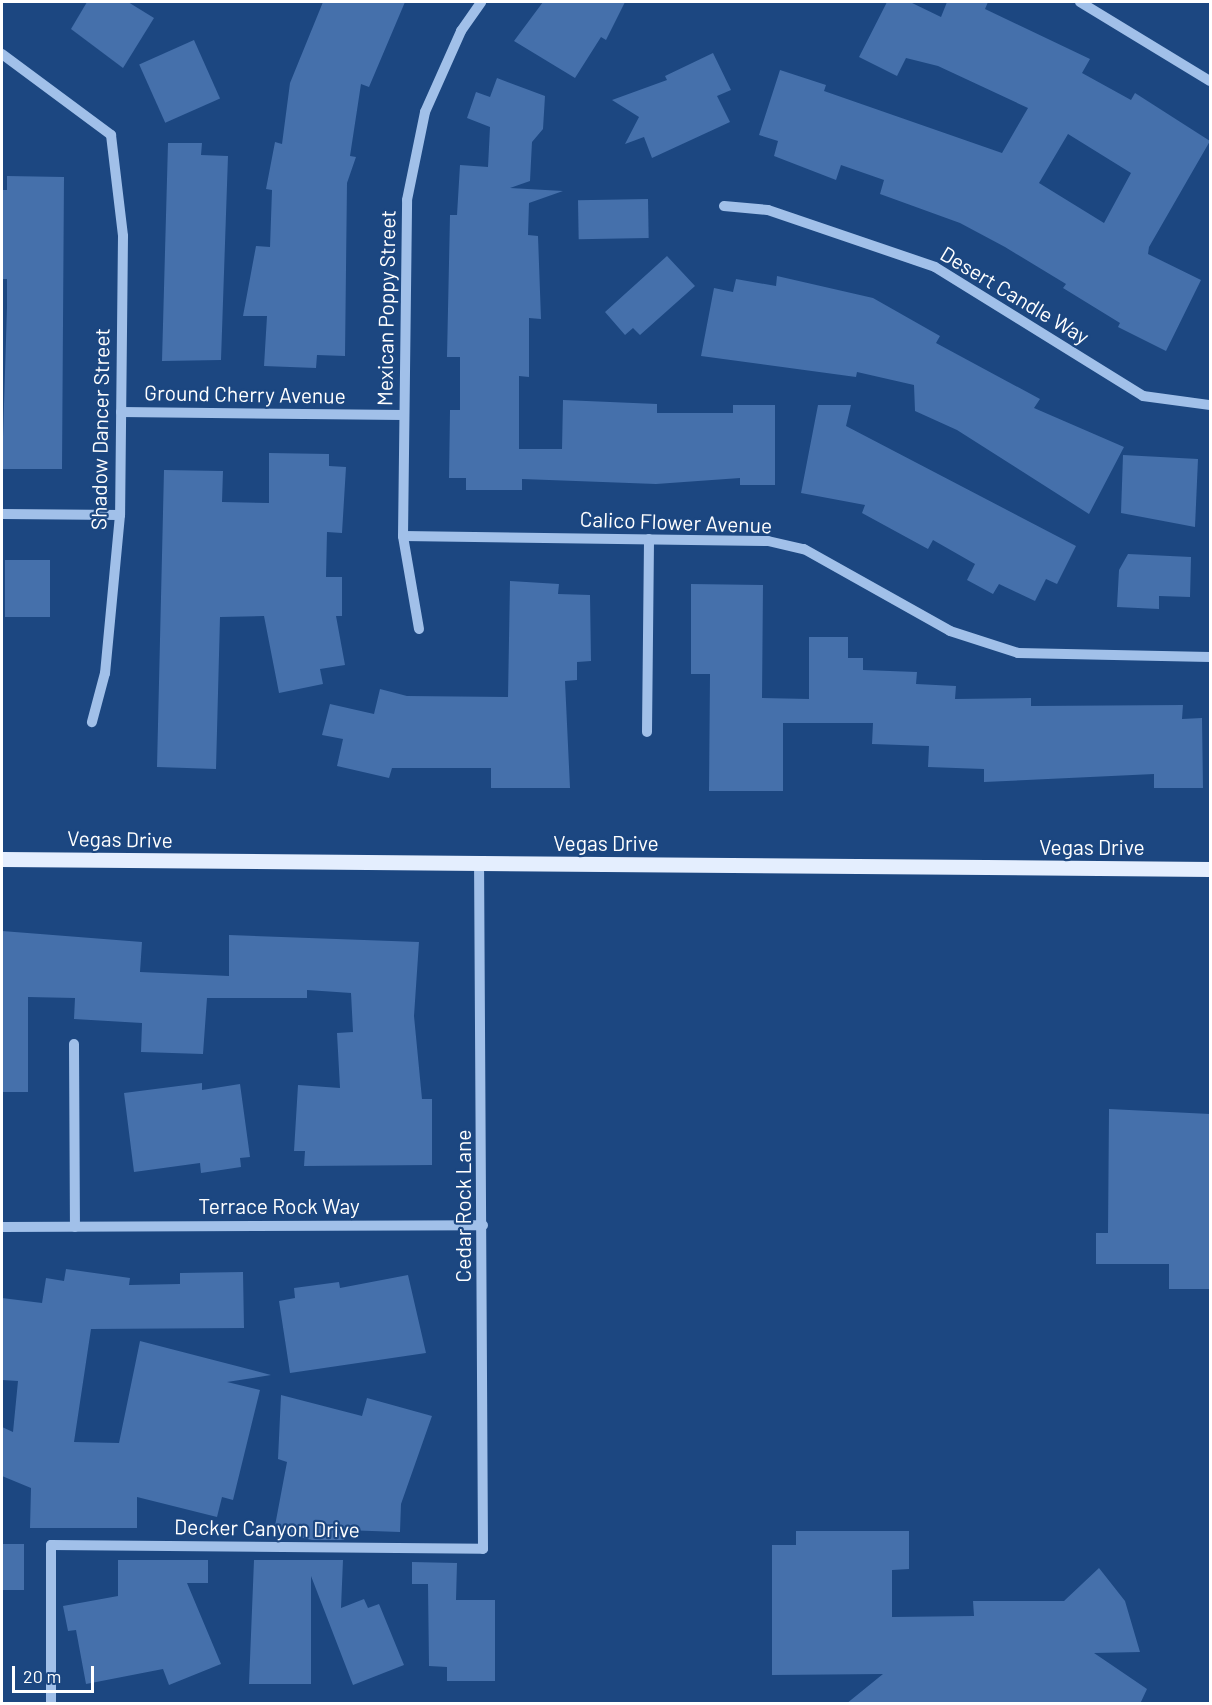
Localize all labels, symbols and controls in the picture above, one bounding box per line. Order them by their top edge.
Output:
street label: Mexican Poppy Street [372,210,400,406]
street label: Desert Candle Way [936,241,1094,349]
street label: Shadow Dancer Street [86,328,114,530]
street label: Ground Cherry Avenue [144,380,346,408]
street label: Calico Flower Avenue [579,506,773,538]
street label: Vegas Drive [67,825,173,853]
street label: Vegas Drive [553,830,659,856]
street label: Vegas Drive [1039,834,1145,860]
street label: Cedar Rock Lane [450,1130,476,1282]
street label: Terrace Rock Way [198,1193,360,1219]
street label: Decker Canyon Drive [174,1514,360,1542]
scale bar [15,1654,98,1692]
text: 20 m [23,1665,61,1687]

